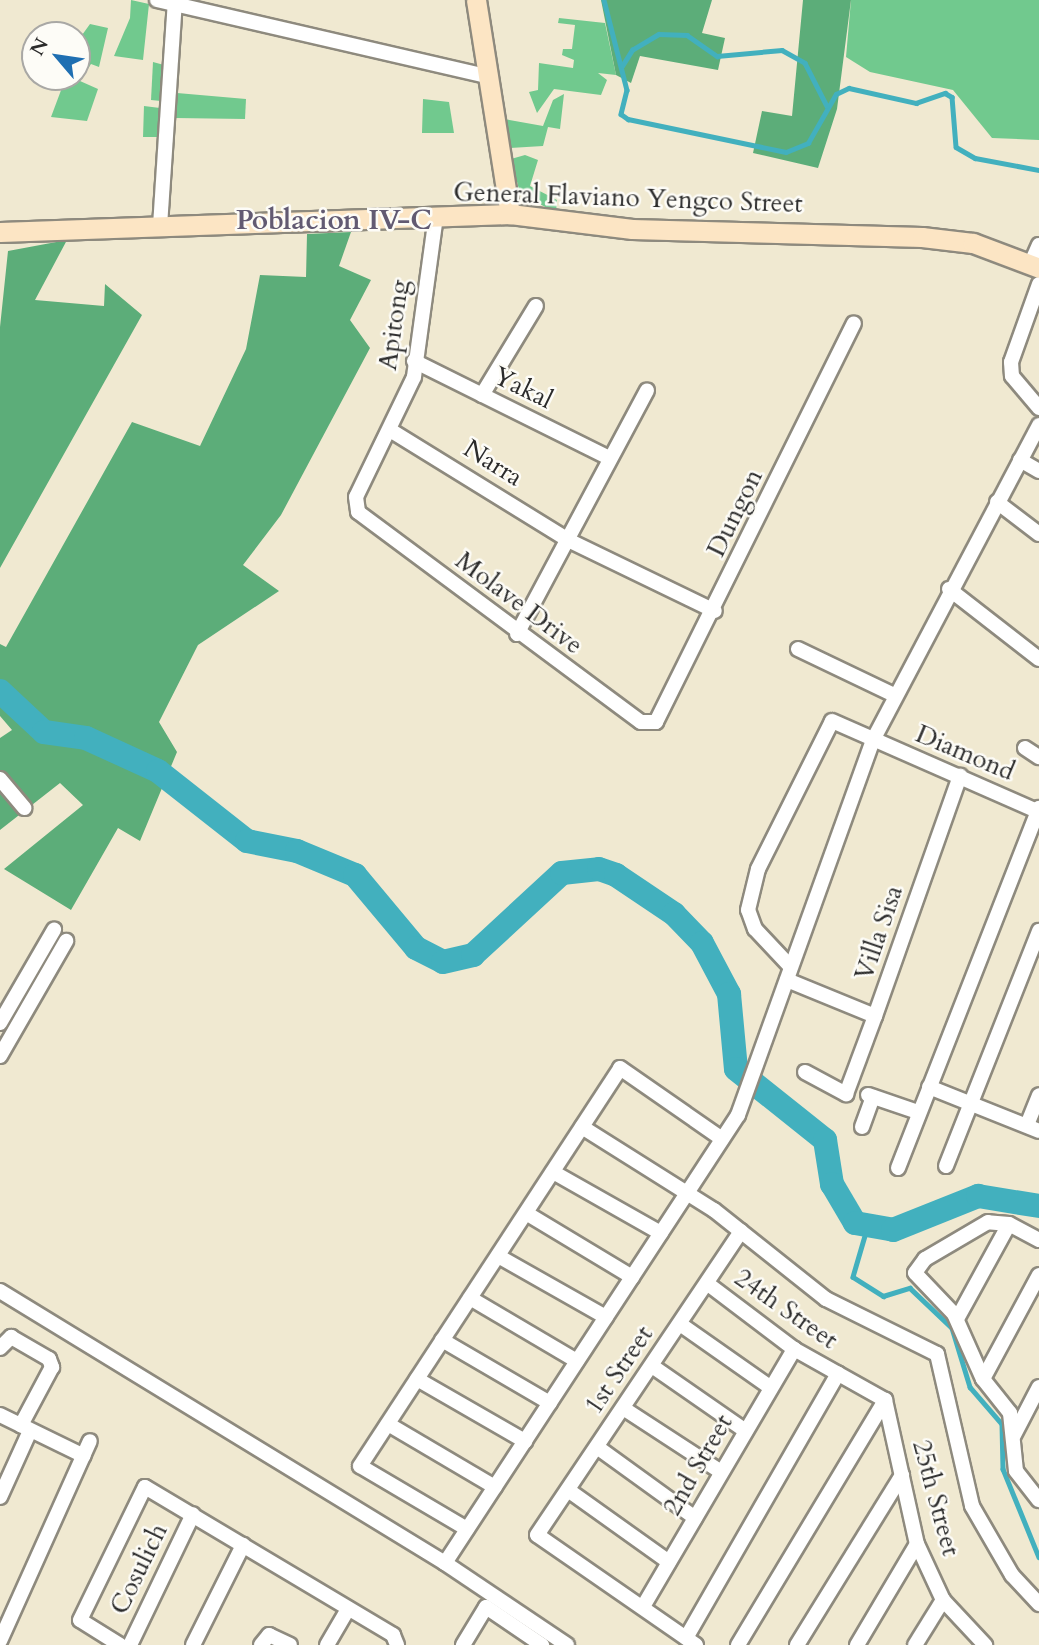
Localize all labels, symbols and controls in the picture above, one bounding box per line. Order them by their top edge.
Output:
north arrow [21,21,91,91]
text: N [24,33,55,60]
street label: General Flaviano Yengco Street [453,176,803,220]
district label: Poblacion IV-C [236,203,432,237]
street label: Apitong [372,278,416,372]
street label: Yakal [488,360,558,416]
street label: Narra [458,433,528,493]
street label: Dungon [700,464,770,562]
street label: Molave Drive [449,545,589,661]
street label: Diamond [911,718,1019,788]
street label: Villa Sisa [848,882,910,984]
street label: 24th Street [728,1262,844,1356]
street label: 1st Street [578,1320,660,1420]
street label: 2nd Street [657,1409,739,1521]
street label: 25th Street [906,1437,966,1559]
street label: Cosulich [104,1519,174,1619]

